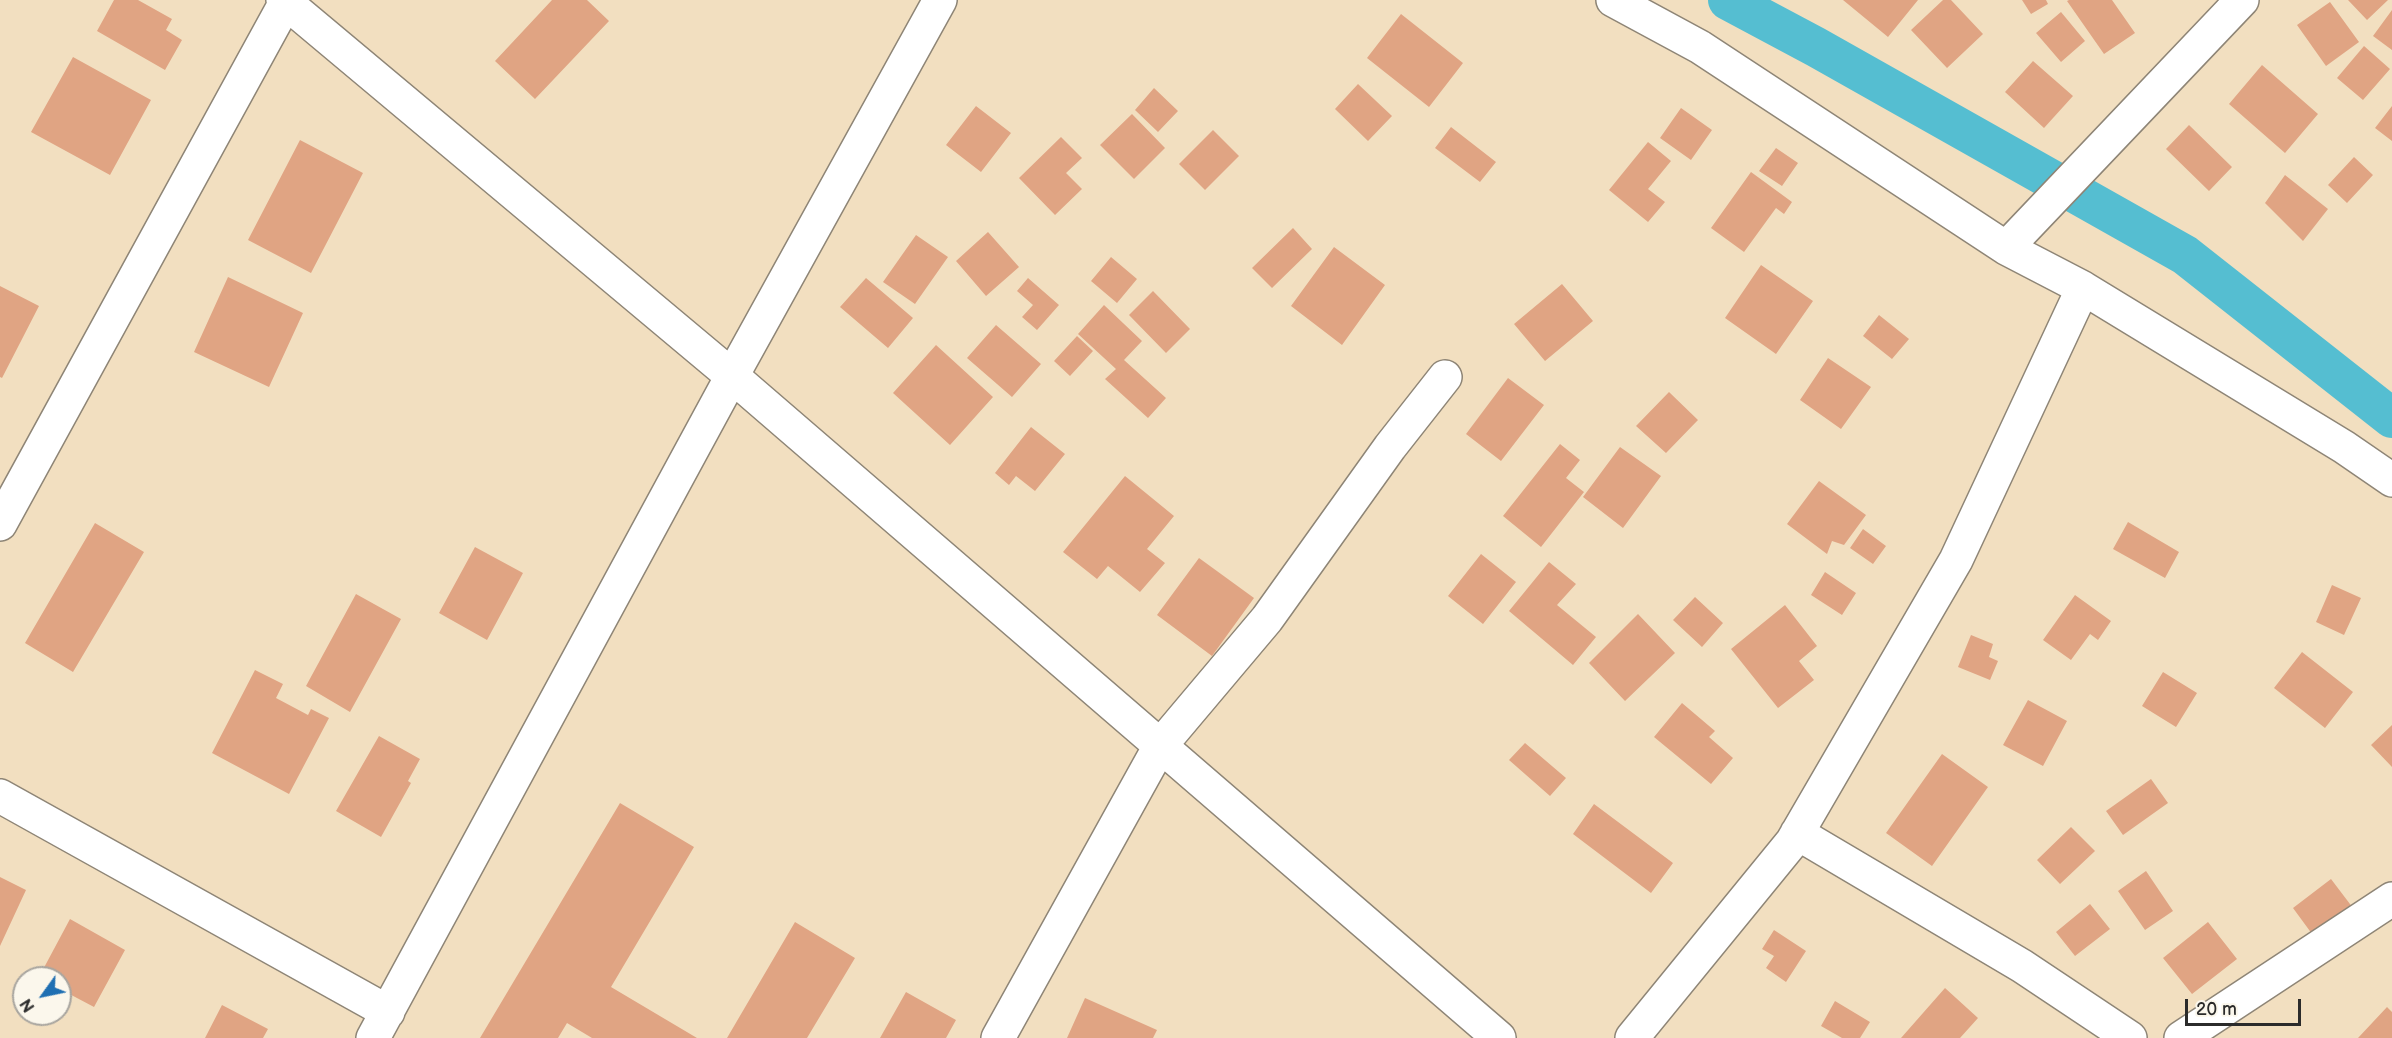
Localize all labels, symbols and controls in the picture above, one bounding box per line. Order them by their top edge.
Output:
north arrow [12,966,72,1026]
scale bar [2188,987,2304,1025]
text: N [17,995,39,1015]
text: 20 m [2196,999,2237,1020]

